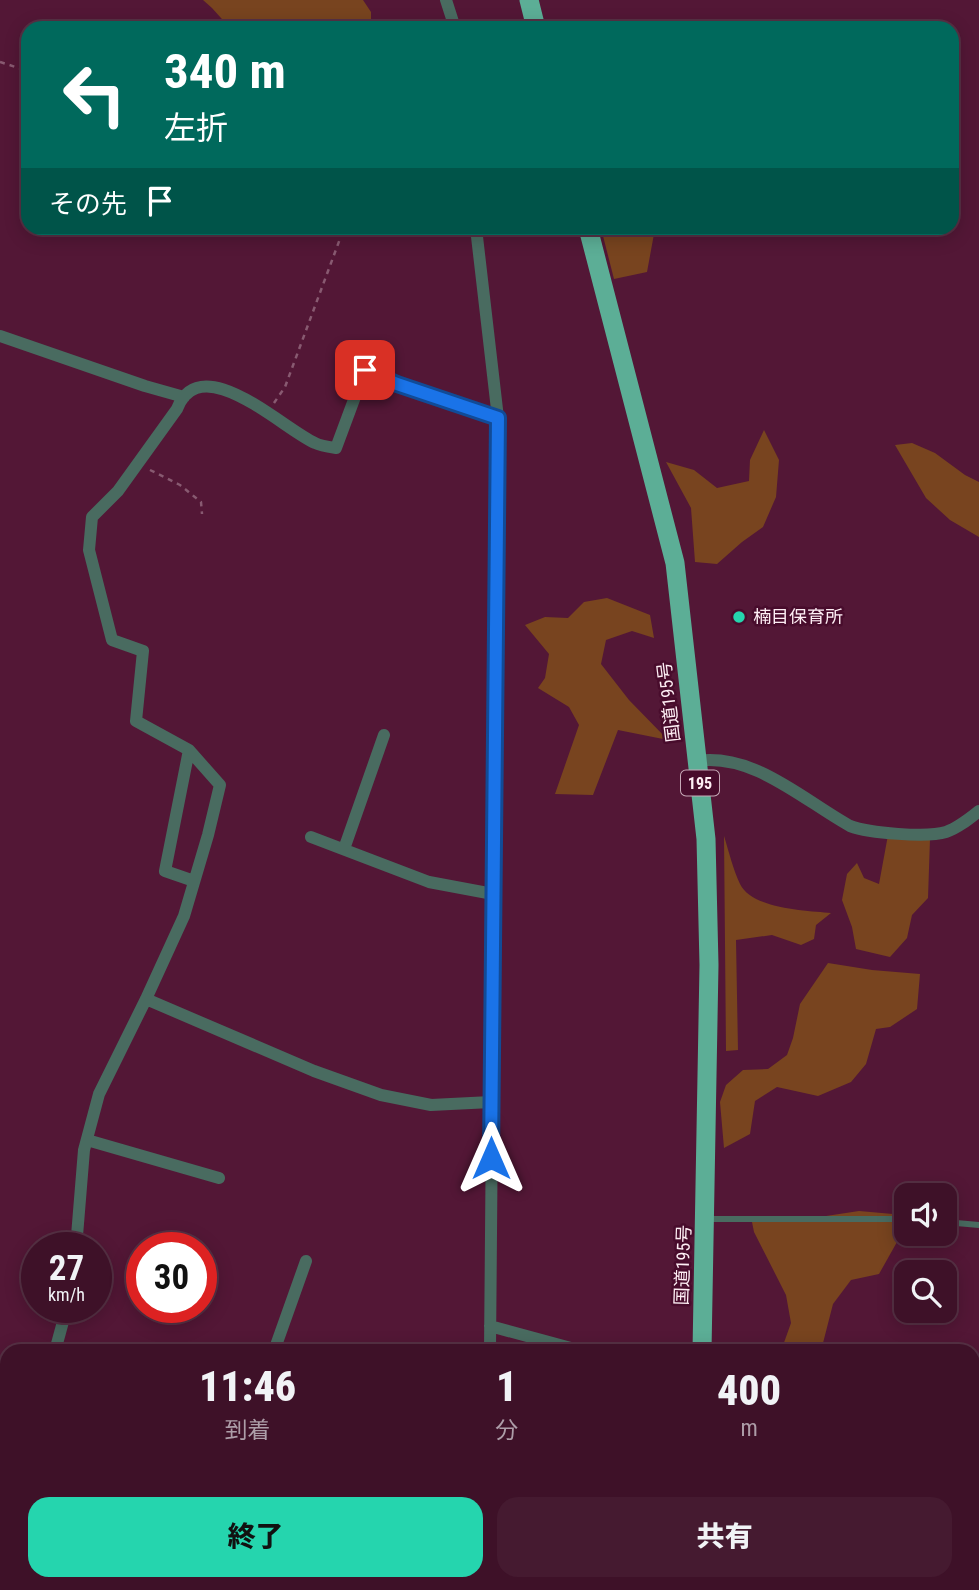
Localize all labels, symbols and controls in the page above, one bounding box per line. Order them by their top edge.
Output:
text: 340 m [164,43,286,100]
icon: left [49,49,140,140]
text: 左折 [164,109,228,147]
icon: arrive [141,182,179,220]
text: その先 [49,189,127,219]
pin [335,340,395,400]
icon: arrive [346,351,384,389]
place label: 楠目保育所 [753,606,843,627]
marker: 楠目保育所 [731,609,747,625]
street label: 国道195号 [653,661,684,743]
road number: 195 [681,770,719,796]
position arrow [454,1121,528,1195]
map controls [894,1183,957,1323]
button: sound [894,1183,957,1246]
street label: 国道195号 [671,1224,694,1306]
speed limit sign: 30 [126,1232,217,1323]
text: 27 [49,1248,84,1289]
button: search [894,1260,957,1323]
text: km/h [48,1284,85,1305]
text: 11:46 [199,1362,296,1411]
text: 1 [496,1362,517,1411]
text: 400 [717,1366,781,1415]
text: m [740,1415,758,1442]
text: 到着 [225,1417,271,1444]
text: 分 [495,1417,518,1444]
button: 終了 [28,1497,483,1577]
button: 共有 [497,1497,952,1577]

